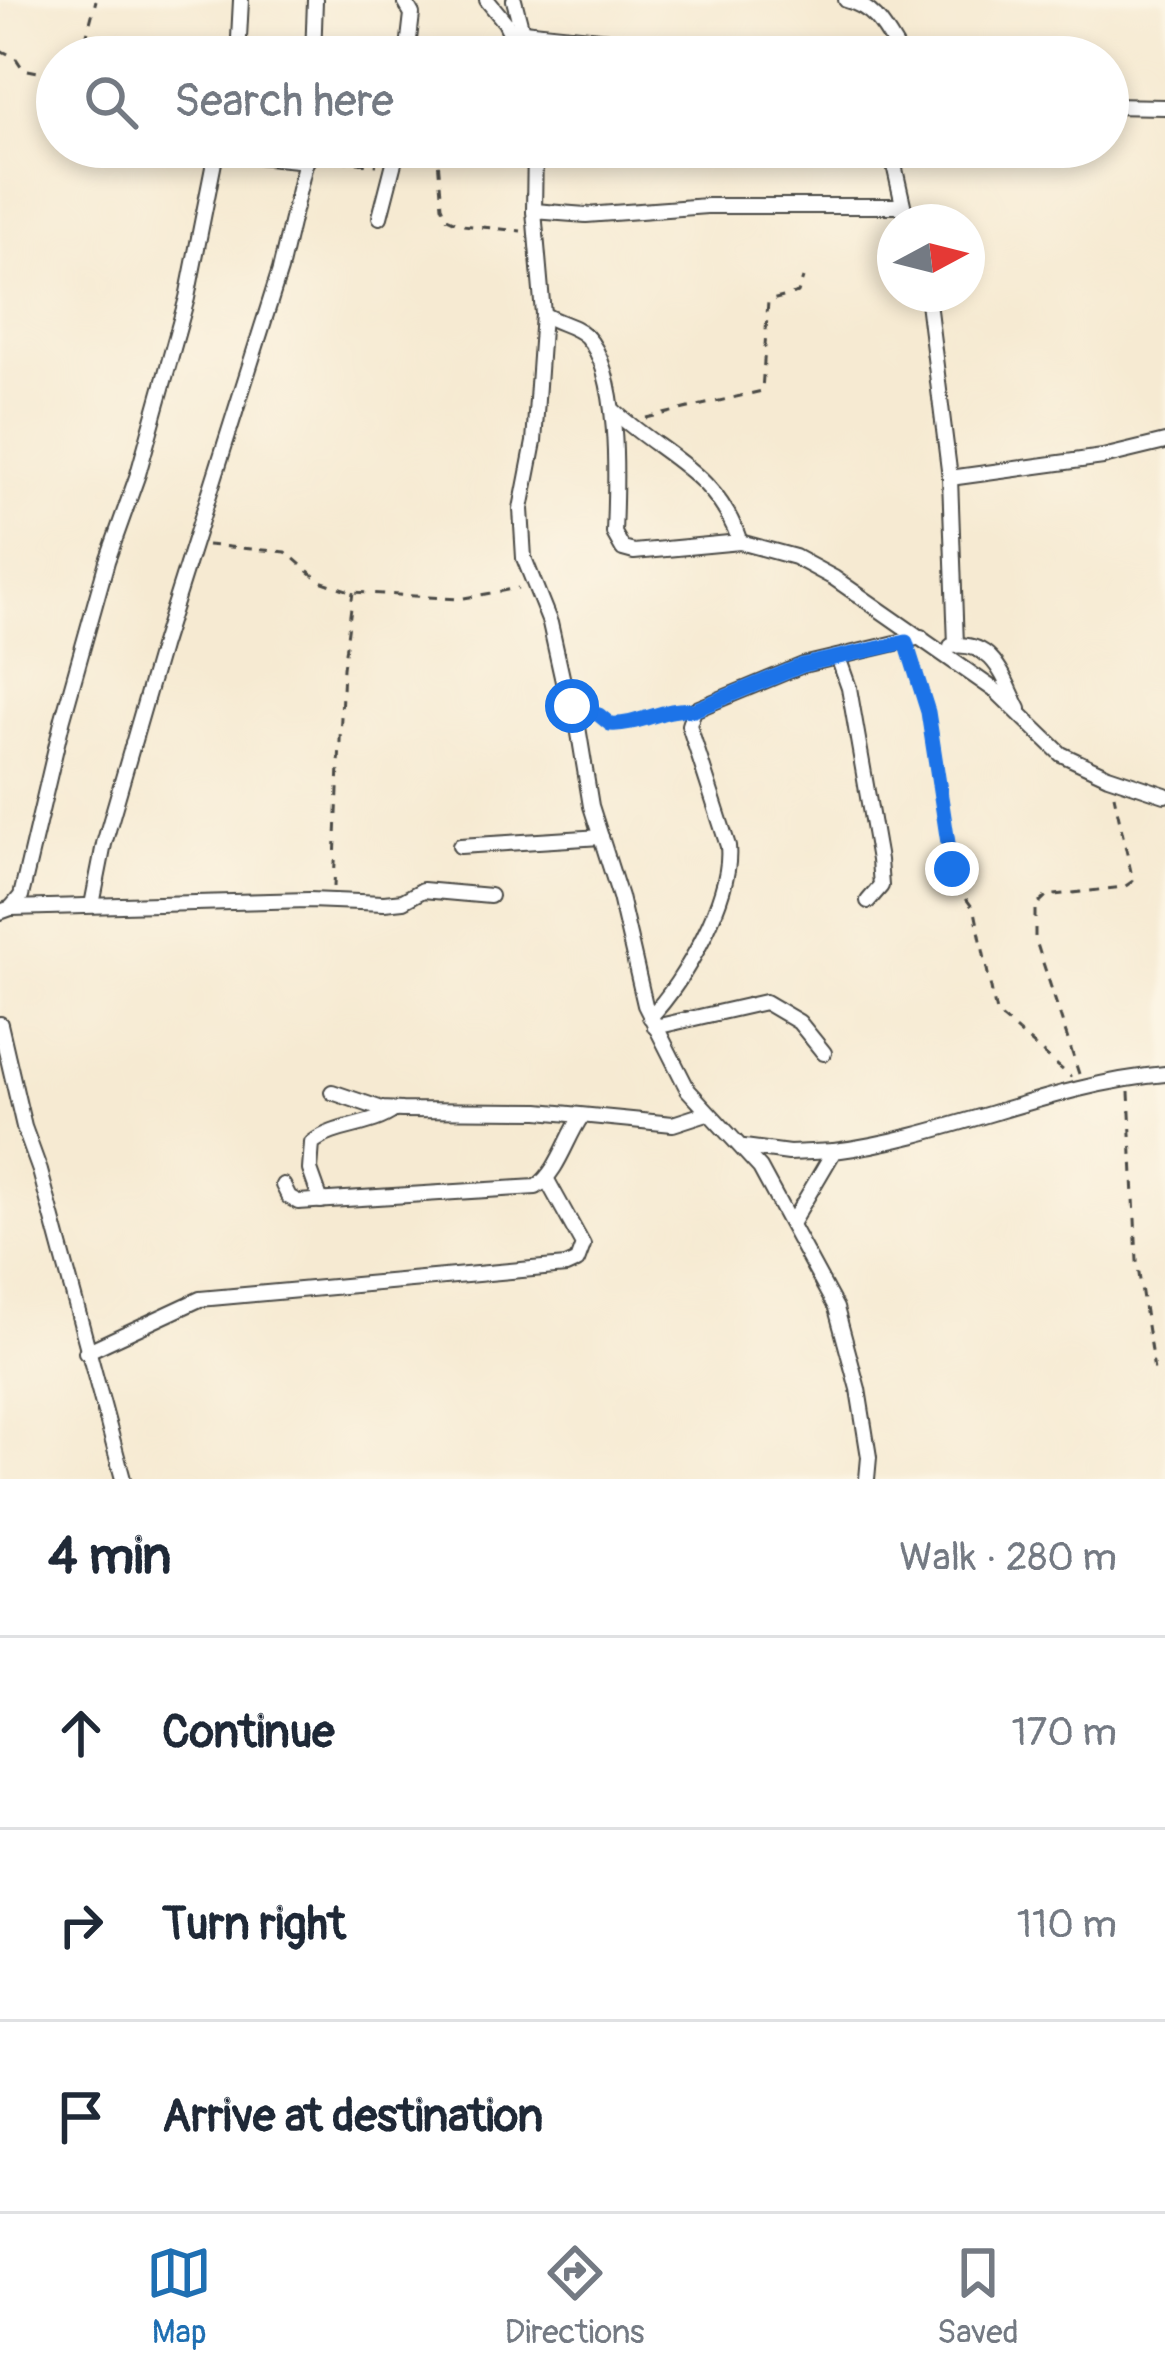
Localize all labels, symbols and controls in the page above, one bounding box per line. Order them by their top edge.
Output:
search box [36,36,1129,168]
icon: search [78,69,144,135]
text: Search here [174,74,394,130]
north arrow [877,204,985,312]
route start [545,679,599,733]
route end [925,842,979,896]
text: 4 min [48,1525,171,1589]
text: Walk · 280 m [899,1533,1117,1582]
icon: ahead [48,1700,114,1766]
text: Continue [162,1705,335,1761]
text: 170 m [1011,1708,1117,1757]
icon: right [48,1892,114,1958]
text: Turn right [162,1897,346,1953]
text: 110 m [1017,1900,1117,1949]
icon: arrive [48,2084,114,2150]
text: Arrive at destination [162,2089,543,2145]
tab: Map [146,2240,212,2353]
tab: Directions [505,2240,645,2353]
tab: Saved [937,2240,1019,2353]

